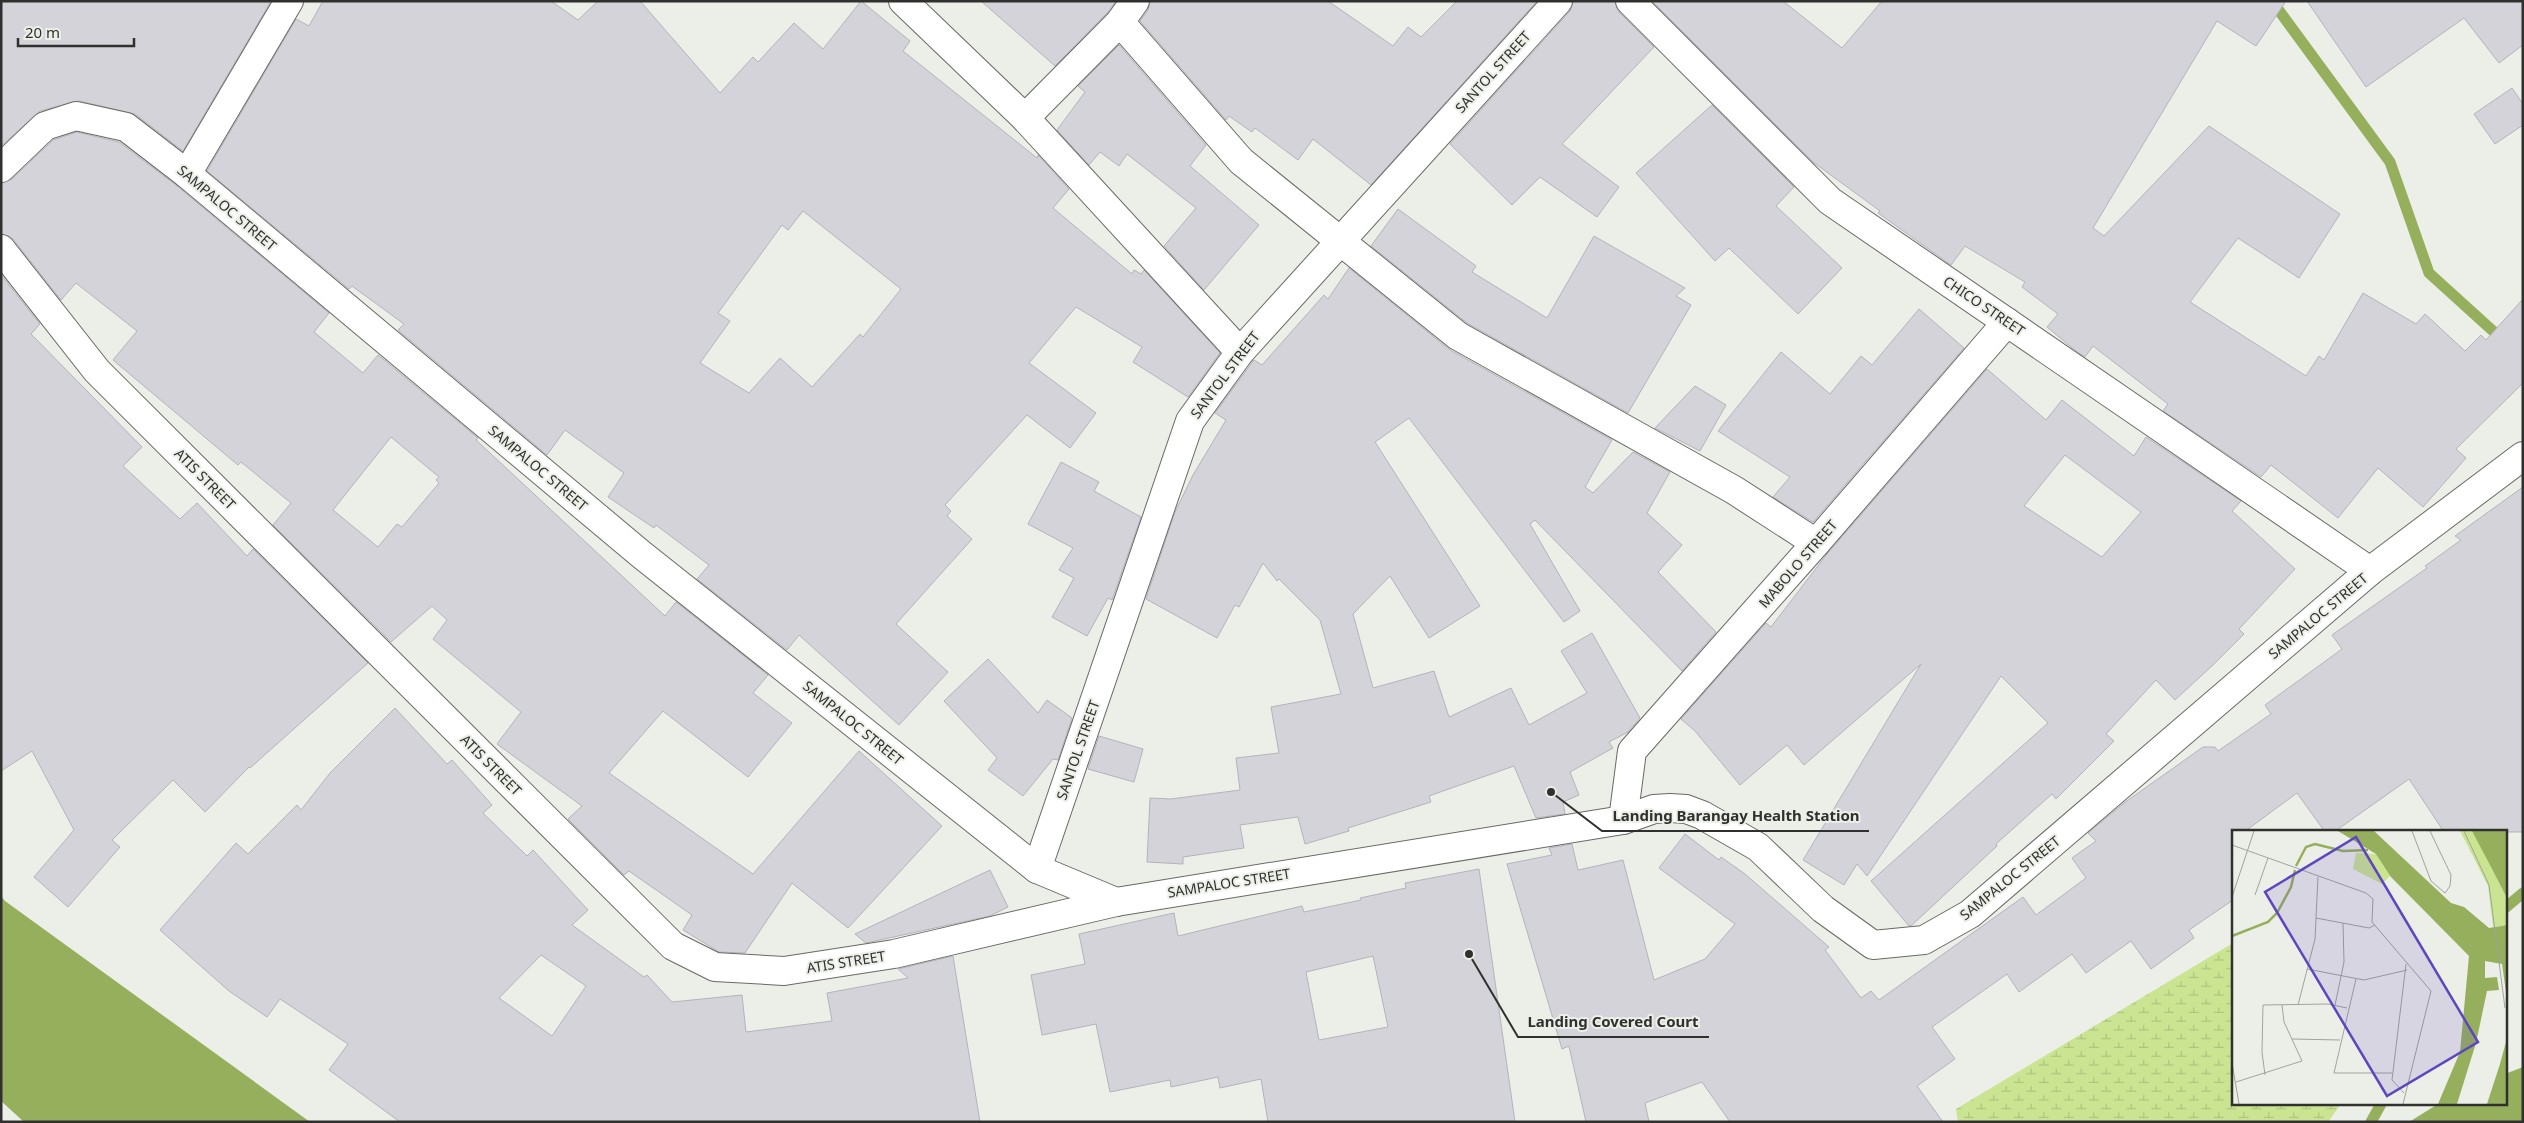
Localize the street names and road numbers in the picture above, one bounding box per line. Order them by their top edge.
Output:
street label: SANTOL STREET [1451,26,1535,117]
street label: SAMPALOC STREET [174,160,281,255]
street label: CHICO STREET [1940,271,2029,340]
street label: SANTOL STREET [1186,327,1264,422]
street label: SAMPALOC STREET [485,420,592,515]
street label: ATIS STREET [171,444,240,514]
street label: MABOLO STREET [1754,515,1841,612]
street label: SAMPALOC STREET [2264,568,2371,663]
street label: SAMPALOC STREET [799,676,908,769]
street label: SANTOL STREET [1052,697,1104,802]
street label: ATIS STREET [457,730,526,800]
street label: SAMPALOC STREET [1955,831,2064,924]
street label: SAMPALOC STREET [1166,863,1292,902]
street label: ATIS STREET [805,946,887,977]

